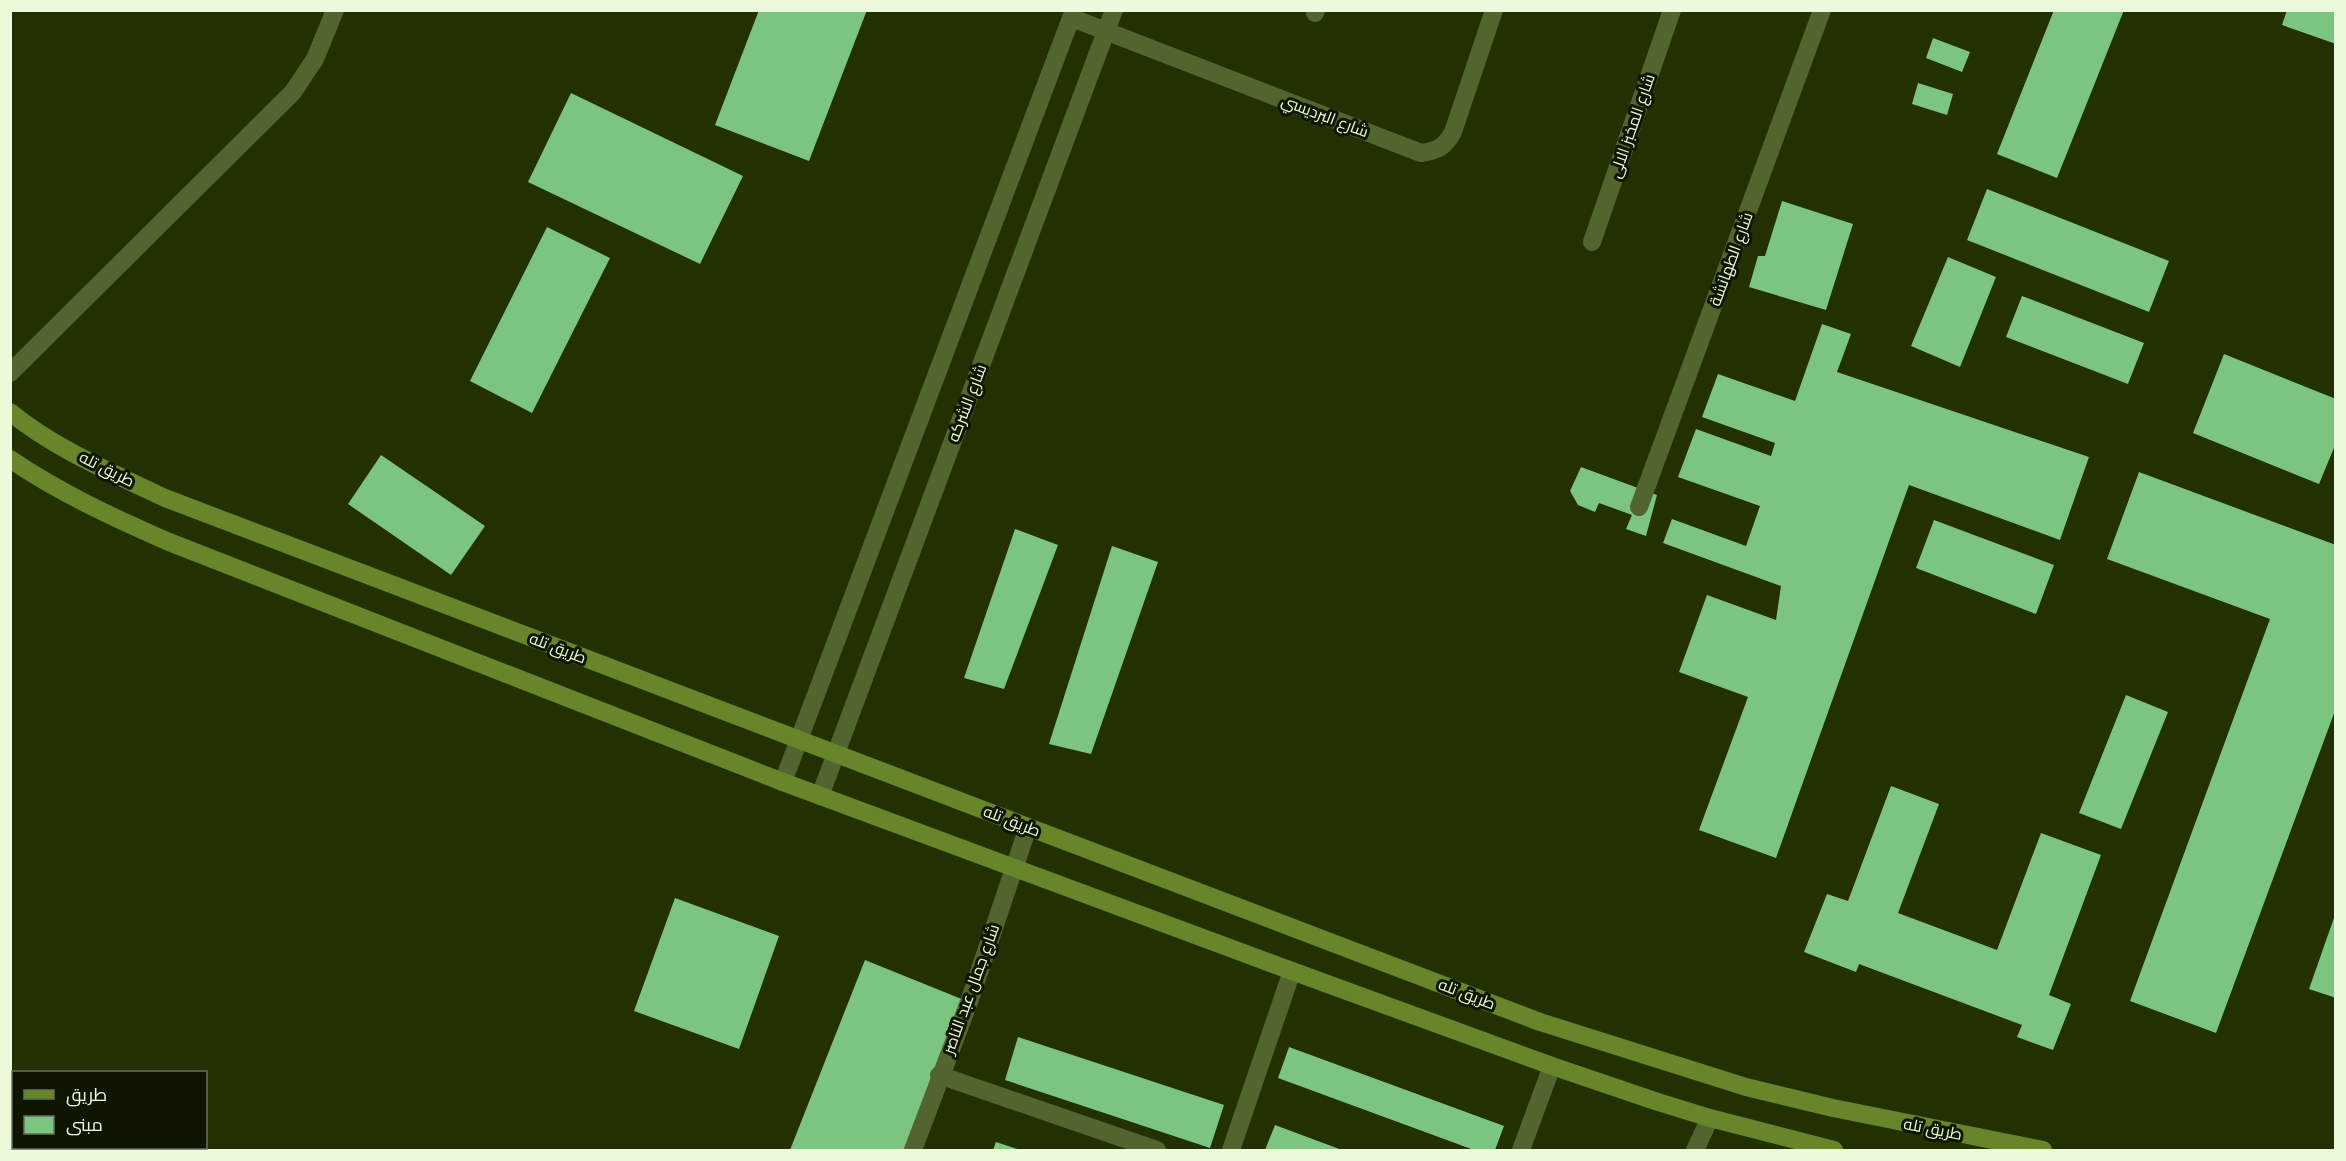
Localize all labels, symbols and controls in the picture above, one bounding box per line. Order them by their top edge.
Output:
street label: شارع المخبز الالى [1604,71,1661,181]
street label: شارع البرديسي [1278,90,1372,144]
street label: شارع الطهانشة [1704,209,1759,309]
street label: شارع الشركه [943,361,992,445]
street label: طريق تله [76,446,138,492]
street label: طريق تله [527,628,589,668]
street label: طريق تله [981,801,1043,841]
street label: شارع جمال عبد الناصر [937,921,1005,1058]
street label: طريق تله [1436,974,1498,1014]
legend [12,1071,207,1149]
text: طريق [66,1083,107,1107]
text: مبنى [66,1113,103,1137]
street label: طريق تله [1902,1113,1964,1145]

